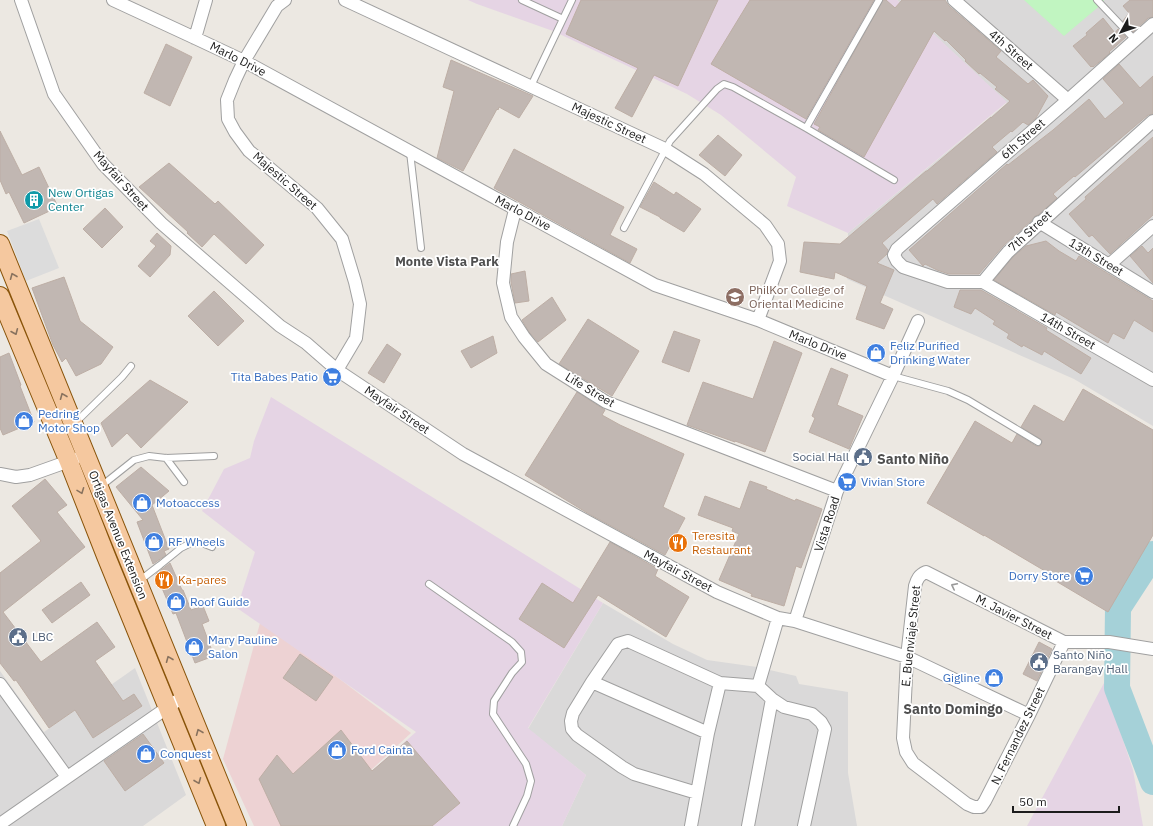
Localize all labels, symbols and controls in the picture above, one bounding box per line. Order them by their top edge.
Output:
north arrow [1101,12,1141,52]
street label: 4th Street [986,26,1037,73]
text: N [1105,31,1121,46]
street label: Marlo Drive [208,38,269,79]
street label: Majestic Street [570,99,649,146]
street label: 6th Street [997,115,1048,162]
street label: Mayfair Street [91,148,152,214]
street label: Majestic Street [250,149,321,213]
place label: New Ortigas Center [48,185,114,214]
building icon: New Ortigas Center [23,189,45,211]
street label: Marlo Drive [493,192,554,234]
street label: 7th Street [1005,207,1055,255]
street label: 13th Street [1066,234,1126,279]
district label: Monte Vista Park [395,253,499,270]
one-way arrow [10,272,18,280]
place label: PhilKor College of Oriental Medicine [749,282,844,311]
school or university icon: PhilKor College of Oriental Medicine [724,286,746,308]
street label: 14th Street [1038,309,1098,352]
street label: Marlo Drive [787,326,850,363]
one-way arrow [10,328,18,336]
place label: Feliz Purified Drinking Water [890,338,970,367]
shop icon: Feliz Purified Drinking Water [865,342,887,364]
supermarket icon: Tita Babes Patio [321,366,343,388]
place label: Tita Babes Patio [231,369,318,384]
street label: Life Street [563,369,618,410]
street label: Mayfair Street [362,382,433,437]
one-way arrow [59,393,67,400]
place label: Pedring Motor Shop [38,406,100,435]
shop icon: Pedring Motor Shop [13,410,35,432]
public building icon: Social Hall [852,446,874,468]
place label: Social Hall [792,449,849,464]
district label: Santo Niño [877,450,949,468]
street label: Ortigas Avenue Extension [86,468,151,601]
supermarket icon: Vivian Store [836,471,858,493]
place label: Vivian Store [861,474,925,489]
one-way arrow [76,488,84,495]
shop icon: Motoaccess [131,492,153,514]
street label: Vista Road [811,494,842,553]
place label: Motoaccess [156,495,220,510]
place label: Teresita Restaurant [692,528,751,557]
shop icon: RF Wheels [143,531,165,553]
restaurant icon: Teresita Restaurant [667,532,689,554]
place label: RF Wheels [168,534,225,549]
street label: Mayfair Street [641,546,715,595]
supermarket icon: Dorry Store [1073,565,1095,587]
place label: Dorry Store [1009,568,1070,583]
restaurant icon: Ka-pares [153,569,175,591]
place label: Ka-pares [178,572,227,587]
one-way arrow [951,583,958,591]
street label: E. Buenviaje Street [898,585,923,687]
shop icon: Roof Guide [165,591,187,613]
street label: M. Javier Street [973,591,1055,642]
place label: Roof Guide [190,594,250,609]
public building icon: LBC [7,626,29,648]
place label: LBC [32,629,54,644]
place label: Mary Pauline Salon [208,632,278,661]
shop icon: Mary Pauline Salon [183,636,205,658]
place label: Santo Niño Barangay Hall [1053,647,1128,676]
public building icon: Santo Niño Barangay Hall [1028,651,1050,673]
one-way arrow [166,656,174,664]
shop icon: Gigline [983,667,1005,689]
place label: Gigline [943,670,980,685]
street label: N. Fernandez Street [987,684,1048,787]
district label: Santo Domingo [903,700,1003,718]
one-way arrow [195,729,203,736]
shop icon: Ford Cainta [326,739,348,761]
place label: Ford Cainta [351,742,413,757]
shop icon: Conquest [135,743,157,765]
place label: Conquest [160,746,211,761]
one-way arrow [193,778,201,785]
scale bar [1013,788,1119,814]
text: 50 m [1019,794,1047,809]

